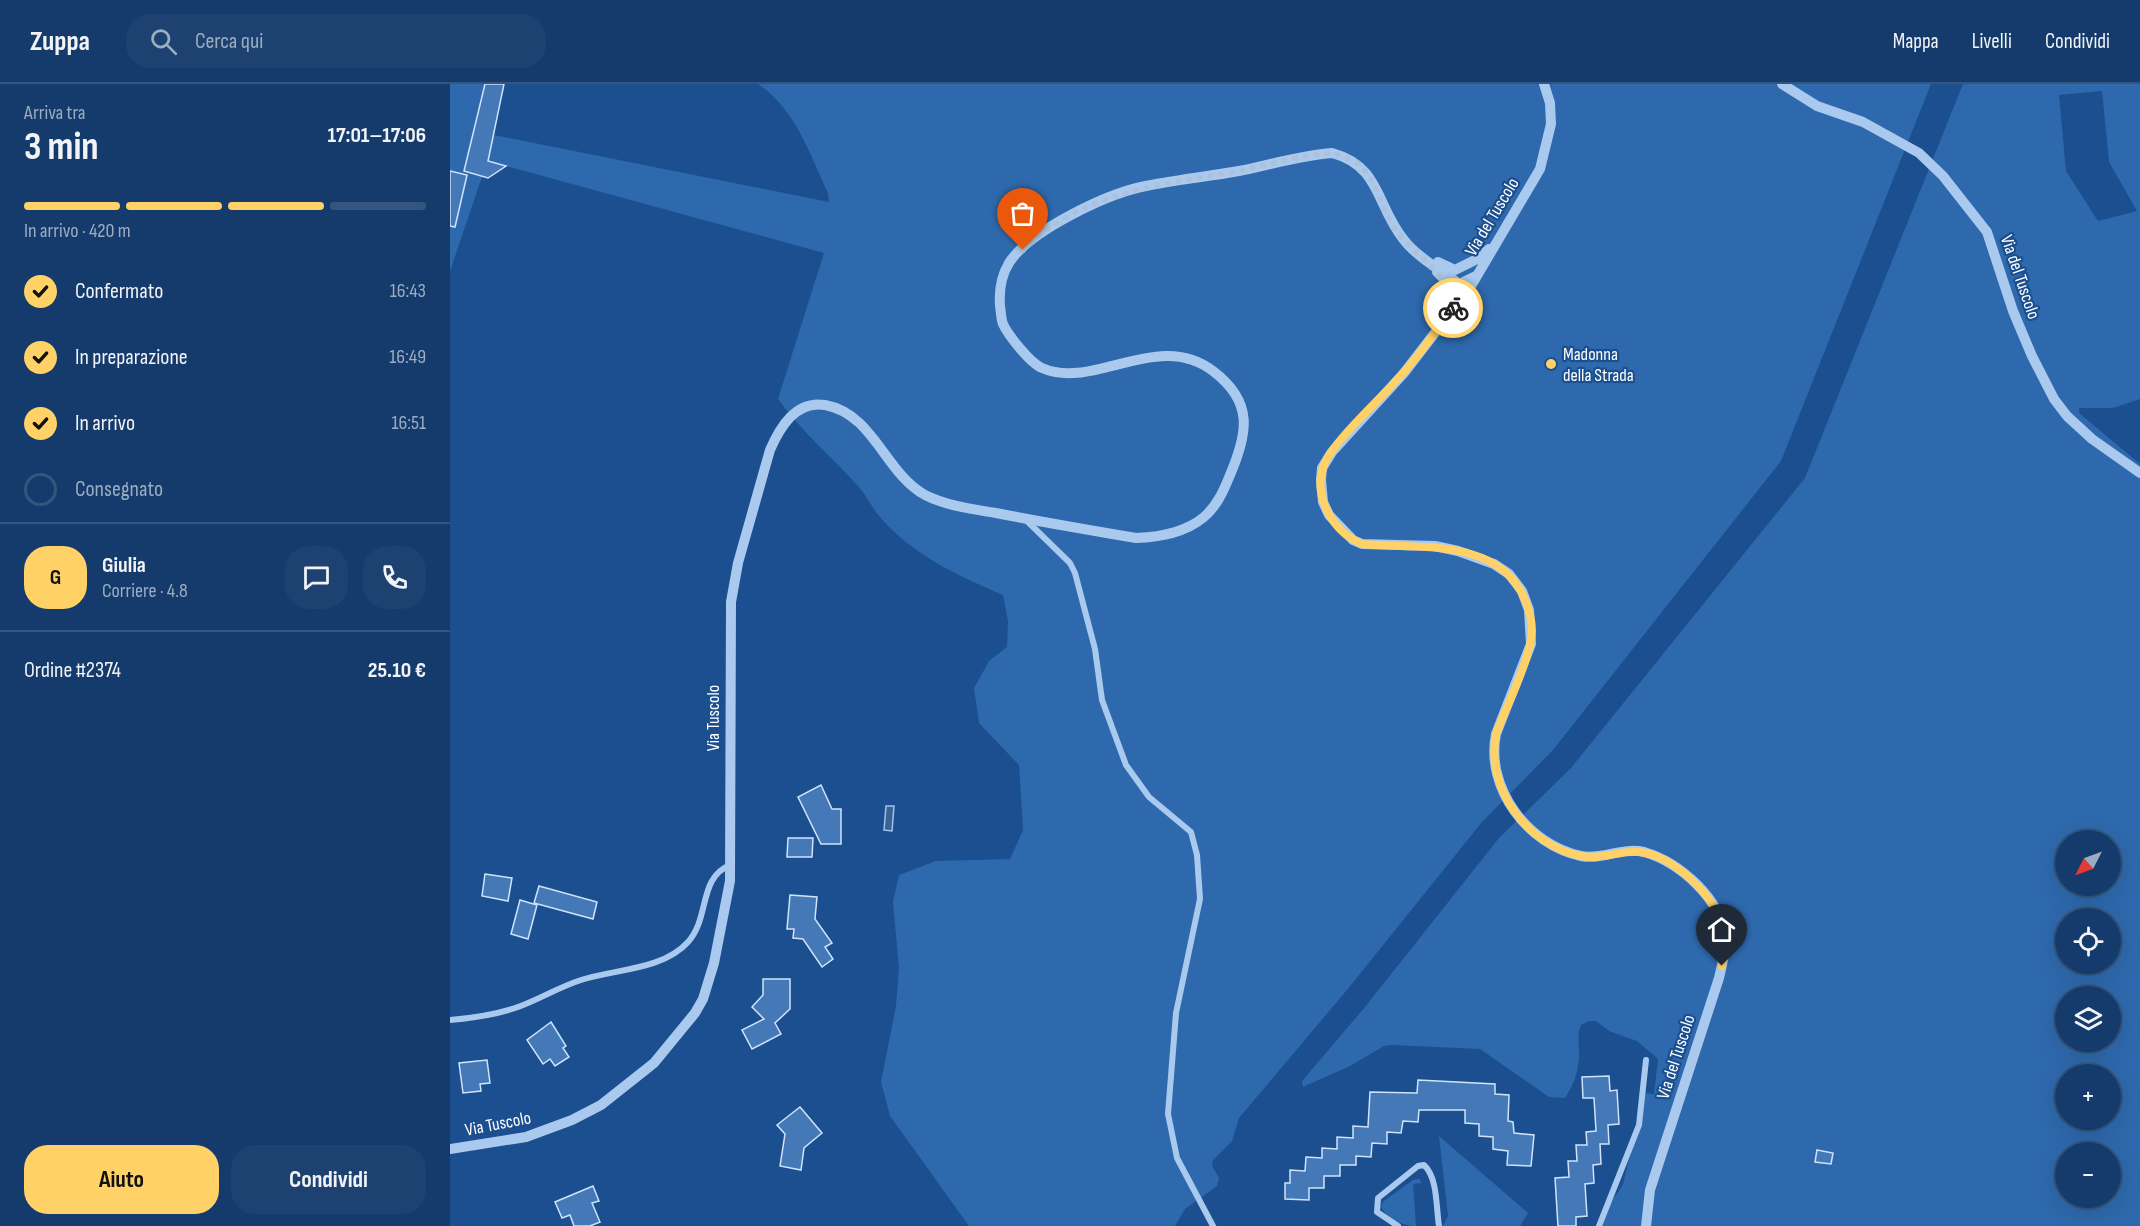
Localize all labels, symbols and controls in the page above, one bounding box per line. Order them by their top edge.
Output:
search box [126,14,546,68]
text: Zuppa [30,25,90,58]
icon: search [147,25,180,58]
text: Cerca qui [195,28,263,55]
text: Mappa [1893,29,1939,54]
text: Livelli [1972,29,2012,54]
text: Condividi [2045,29,2110,54]
text: Arriva tra [24,101,86,125]
text: 17:01–17:06 [328,122,426,149]
text: 3 min [24,124,99,171]
street label: Via del Tuscolo [1460,174,1524,260]
pin [997,188,1048,250]
icon: bag [1006,197,1039,230]
text: In arrivo · 420 m [24,219,131,243]
street label: Via del Tuscolo [1996,232,2044,322]
icon: check [24,275,57,308]
text: Confermato [75,278,163,305]
courier [1423,278,1483,338]
text: 16:43 [390,279,426,303]
icon: bike [1437,292,1470,325]
icon: check [24,341,57,374]
text: In preparazione [75,344,188,371]
place label: Madonna della Strada [1563,344,1634,386]
text: 16:49 [389,345,426,369]
marker: Madonna della Strada [1544,357,1558,371]
icon: check [24,407,57,440]
text: In arrivo [75,410,135,437]
text: 16:51 [391,411,426,435]
text: Consegnato [75,476,163,503]
button: chat [285,546,348,609]
button: phone [363,546,426,609]
text: Giulia [102,552,146,579]
text: G [50,564,61,591]
text: Corriere · 4.8 [102,579,188,603]
text: Ordine #2374 [24,657,121,684]
text: 25.10 € [368,657,426,684]
street label: Via Tuscolo [703,685,724,751]
north arrow [2055,830,2121,896]
map controls [2055,830,2121,1208]
pin [1696,904,1747,966]
button: locate [2055,908,2121,974]
icon: home [1705,913,1738,946]
button: layers [2055,986,2121,1052]
street label: Via del Tuscolo [1652,1012,1700,1102]
button: + [2055,1064,2121,1130]
street label: Via Tuscolo [463,1107,533,1141]
button: − [2055,1142,2121,1208]
button: Aiuto [24,1145,219,1214]
button: Condividi [231,1145,426,1214]

